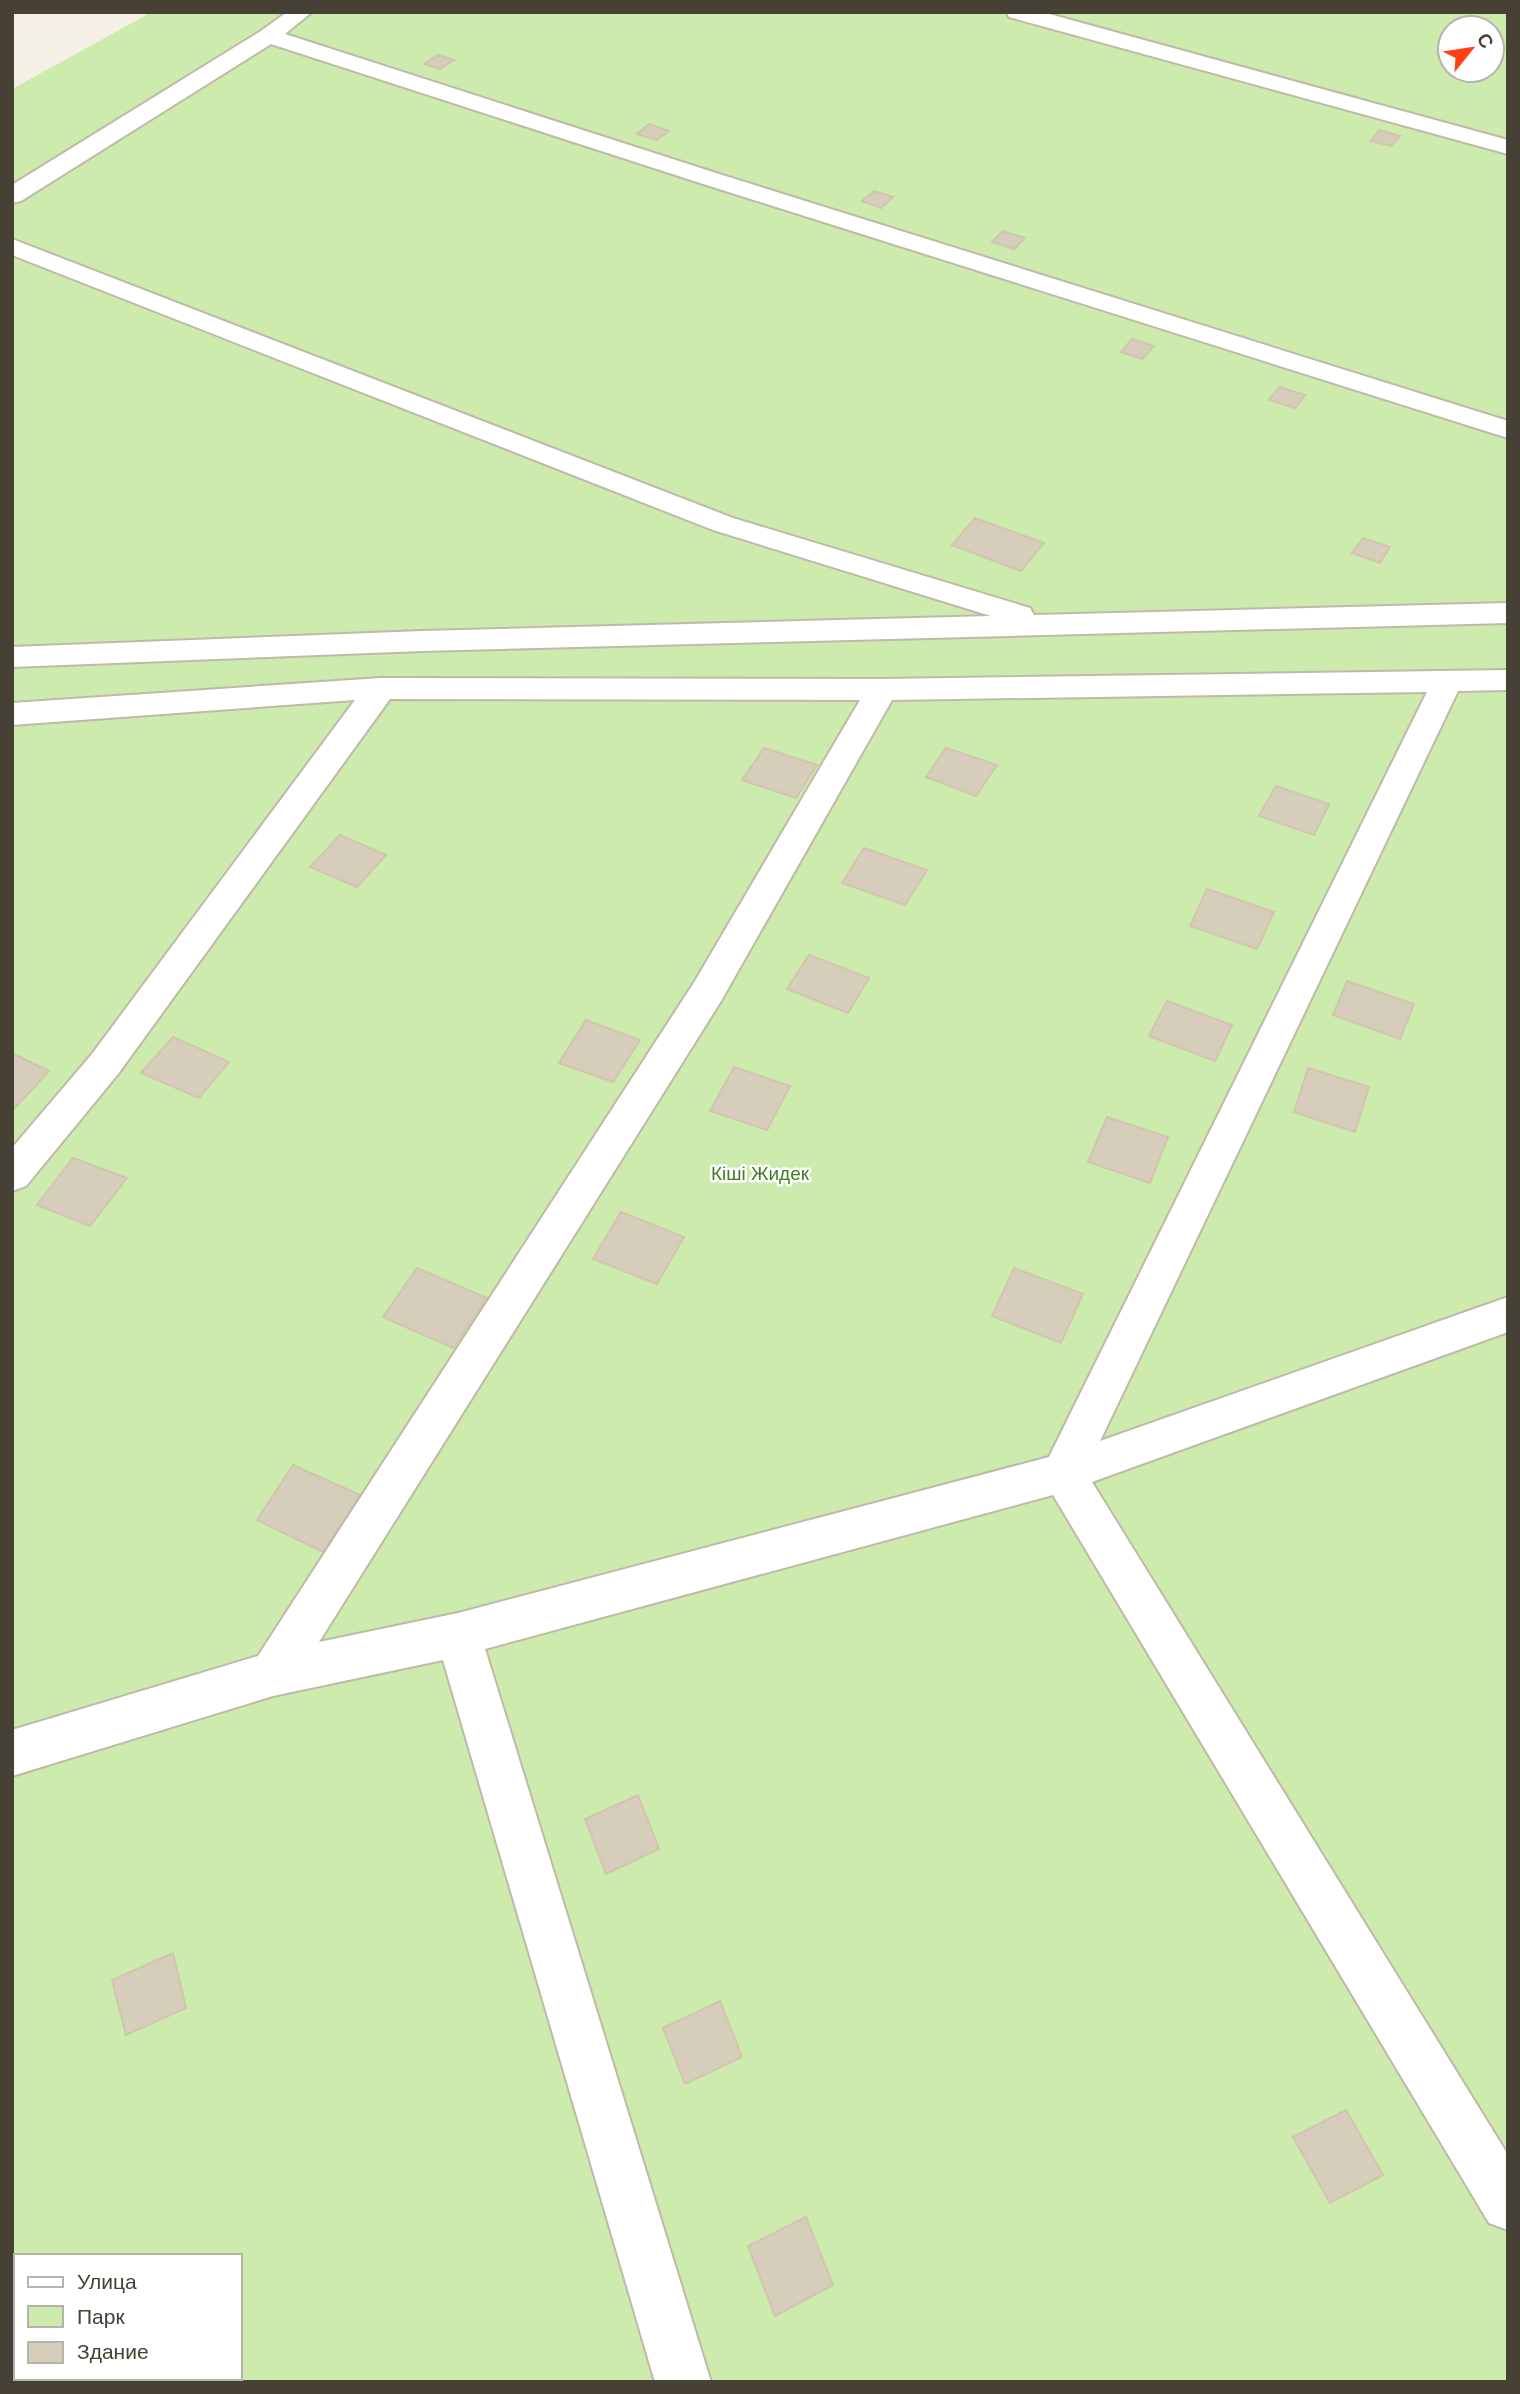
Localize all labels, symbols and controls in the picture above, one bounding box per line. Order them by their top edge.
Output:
north arrow [1436,14,1506,84]
text: С [1473,30,1498,52]
park label: Кіші Жидек [711,1163,810,1184]
legend [14,2254,242,2380]
text: Улица [77,2270,137,2293]
text: Парк [77,2305,125,2328]
text: Здание [77,2340,149,2363]

